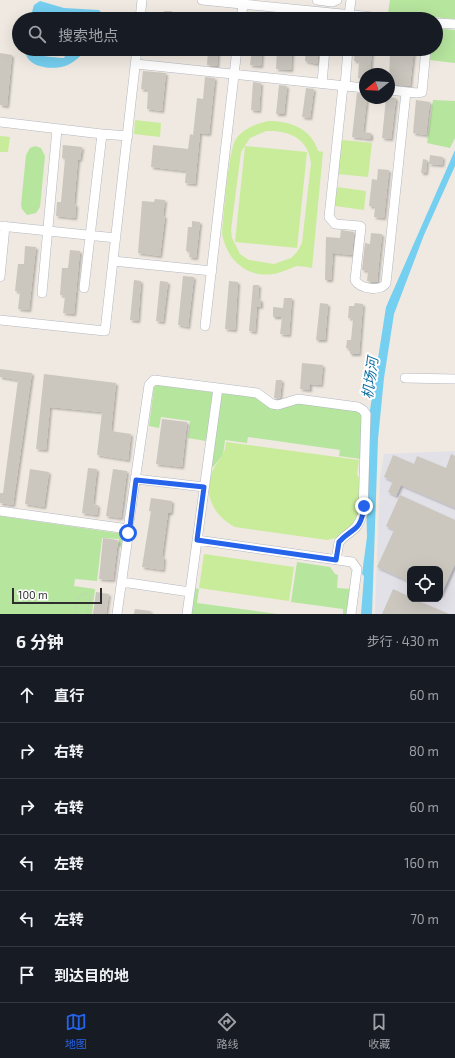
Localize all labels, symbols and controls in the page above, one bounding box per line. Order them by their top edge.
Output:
search box [12,12,443,56]
icon: search [26,23,48,45]
text: 搜索地点 [58,26,118,44]
north arrow [359,68,395,104]
water label: 机场河 [358,353,381,400]
route end [355,497,373,515]
route start [119,524,137,542]
map controls [407,566,443,602]
button: locate [407,566,443,602]
scale bar [12,586,102,605]
text: 100 m [18,588,48,601]
text: 6 分钟 [16,631,64,651]
text: 步行 · 430 m [367,633,439,649]
icon: ahead [16,684,38,706]
text: 直行 [54,686,84,704]
text: 60 m [409,687,439,703]
icon: right [16,740,38,762]
text: 右转 [54,742,84,760]
text: 80 m [409,743,439,759]
icon: right [16,796,38,818]
text: 右转 [54,798,84,816]
text: 60 m [409,799,439,815]
icon: left [16,852,38,874]
text: 左转 [54,854,84,872]
text: 160 m [404,855,439,871]
icon: left [16,908,38,930]
text: 左转 [54,910,84,928]
text: 70 m [410,911,439,927]
icon: arrive [16,964,38,986]
text: 到达目的地 [54,966,129,984]
tab: 地图 [65,1011,87,1051]
tab: 路线 [216,1011,238,1051]
tab: 收藏 [368,1011,390,1051]

